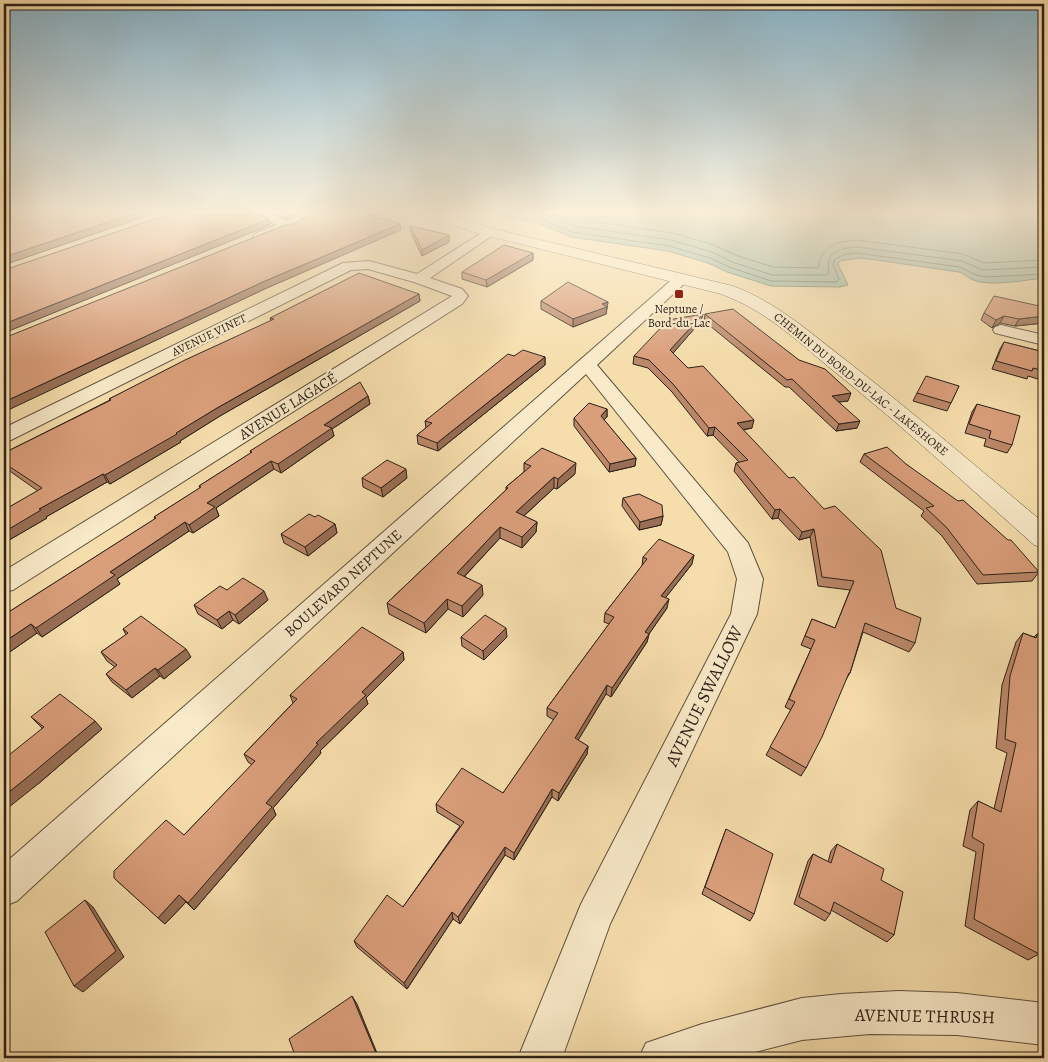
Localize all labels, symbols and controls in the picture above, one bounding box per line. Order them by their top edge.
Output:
marker: Neptune / Bord-du-Lac [673,288,685,300]
place label: Neptune / Bord-du-Lac [648,301,710,331]
street label: CHEMIN DU BORD-DU-LAC - LAKESHORE [771,309,951,459]
street label: AVENUE VINET [168,310,249,360]
street label: AVENUE LAGACÉ [234,368,341,445]
street label: BOULEVARD NEPTUNE [280,525,406,641]
street label: AVENUE SWALLOW [659,622,749,771]
street label: AVENUE THRUSH [854,1003,995,1029]

